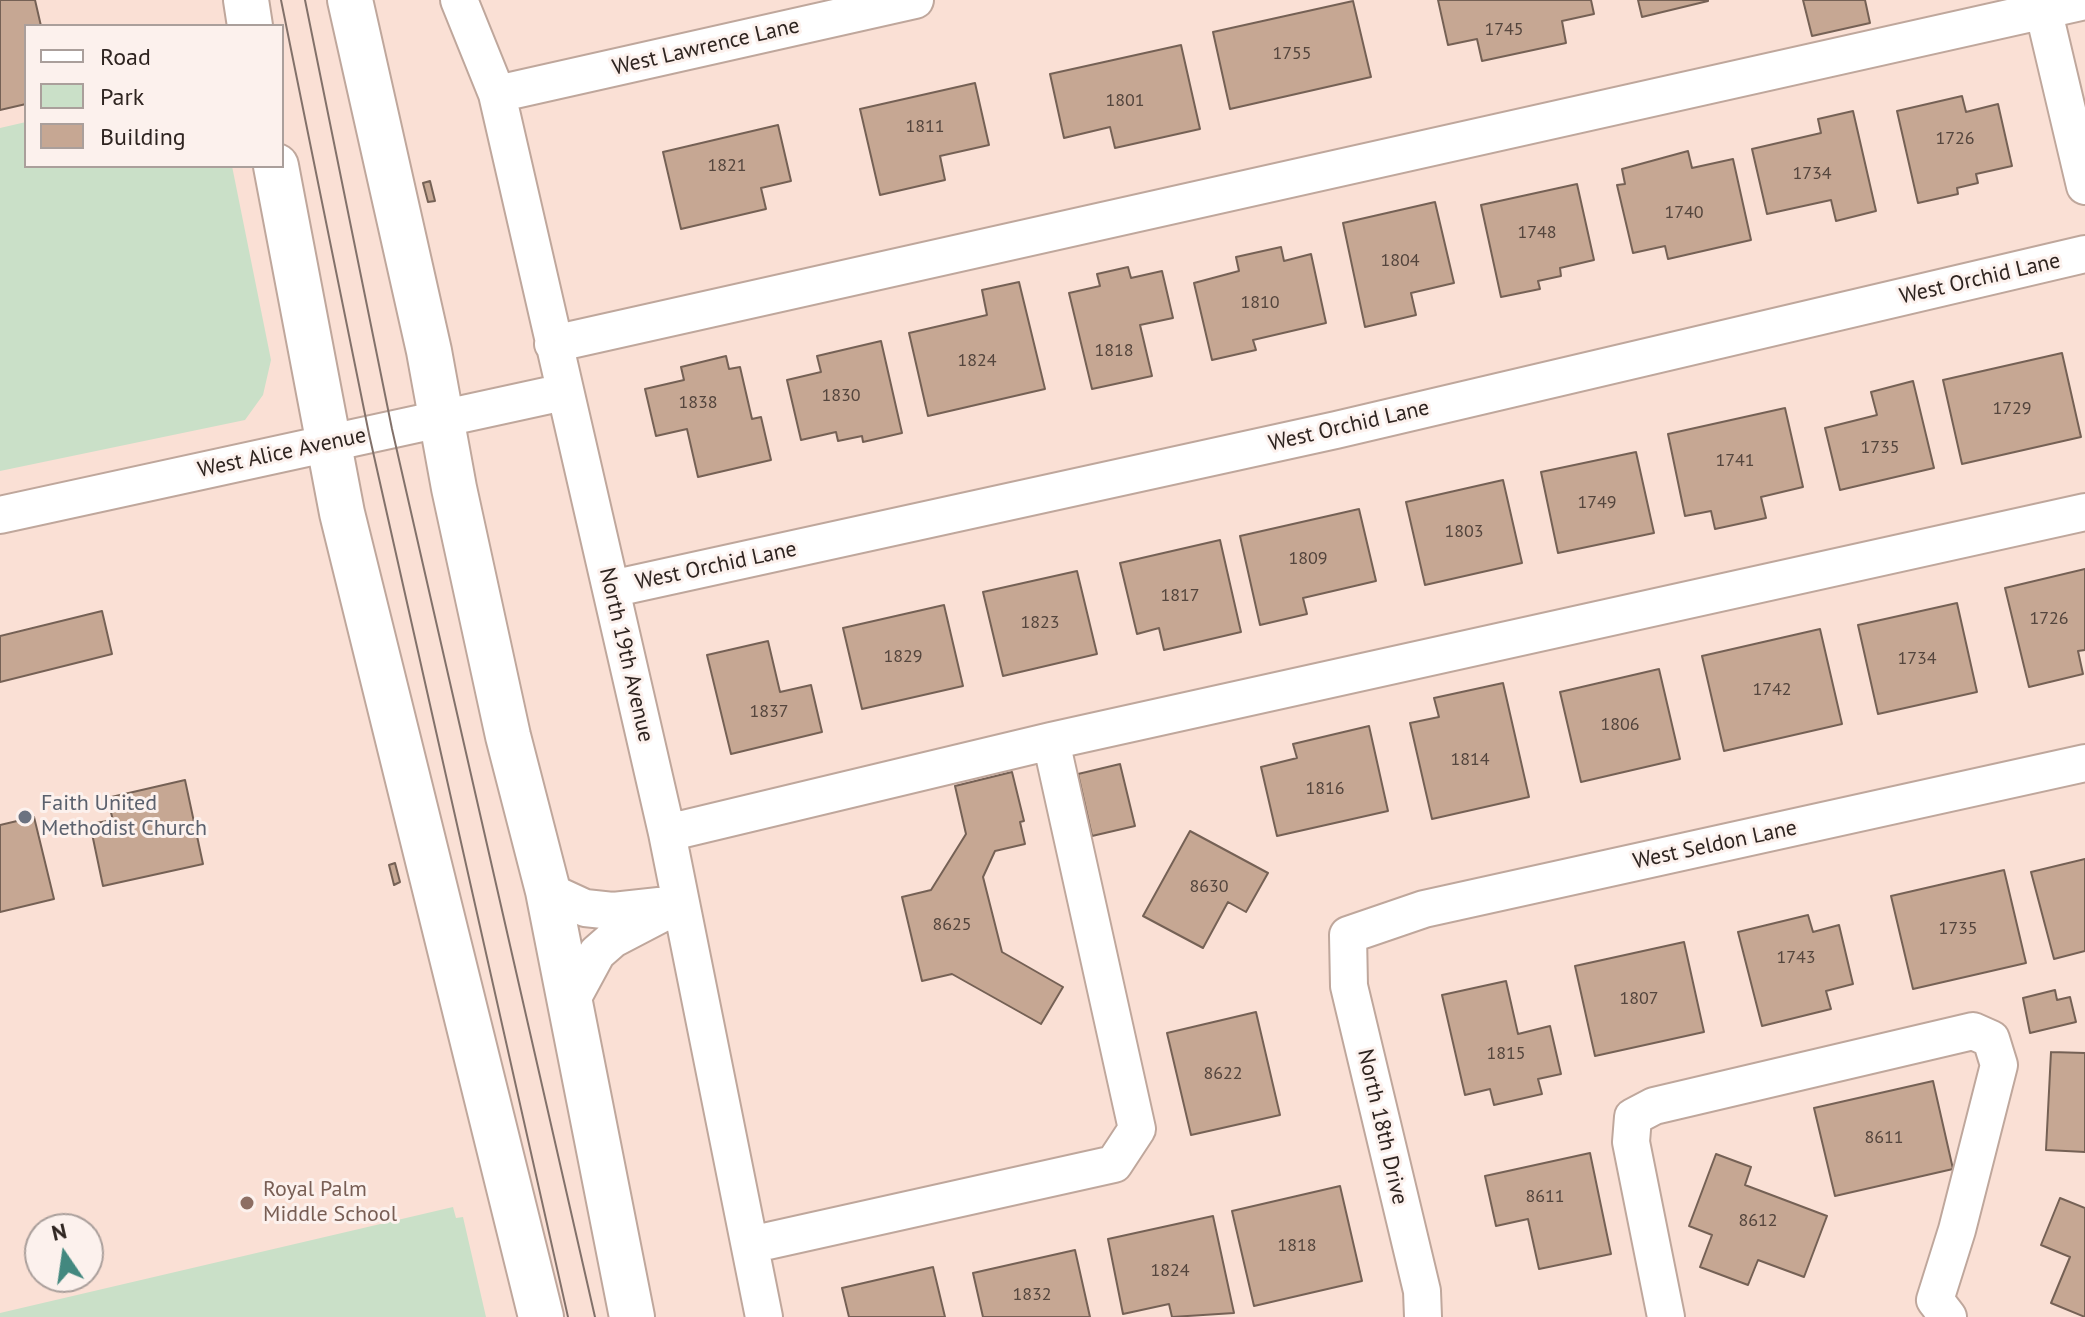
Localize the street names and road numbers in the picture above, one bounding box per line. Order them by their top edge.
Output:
street label: West Lawrence Lane [610,13,802,81]
street label: West Orchid Lane [1897,248,2063,310]
street label: West Orchid Lane [1266,395,1432,457]
street label: West Alice Avenue [195,422,369,484]
street label: West Orchid Lane [633,536,799,596]
street label: North 19th Avenue [593,565,659,745]
street label: West Seldon Lane [1631,815,1799,875]
street label: North 18th Drive [1351,1047,1413,1207]

